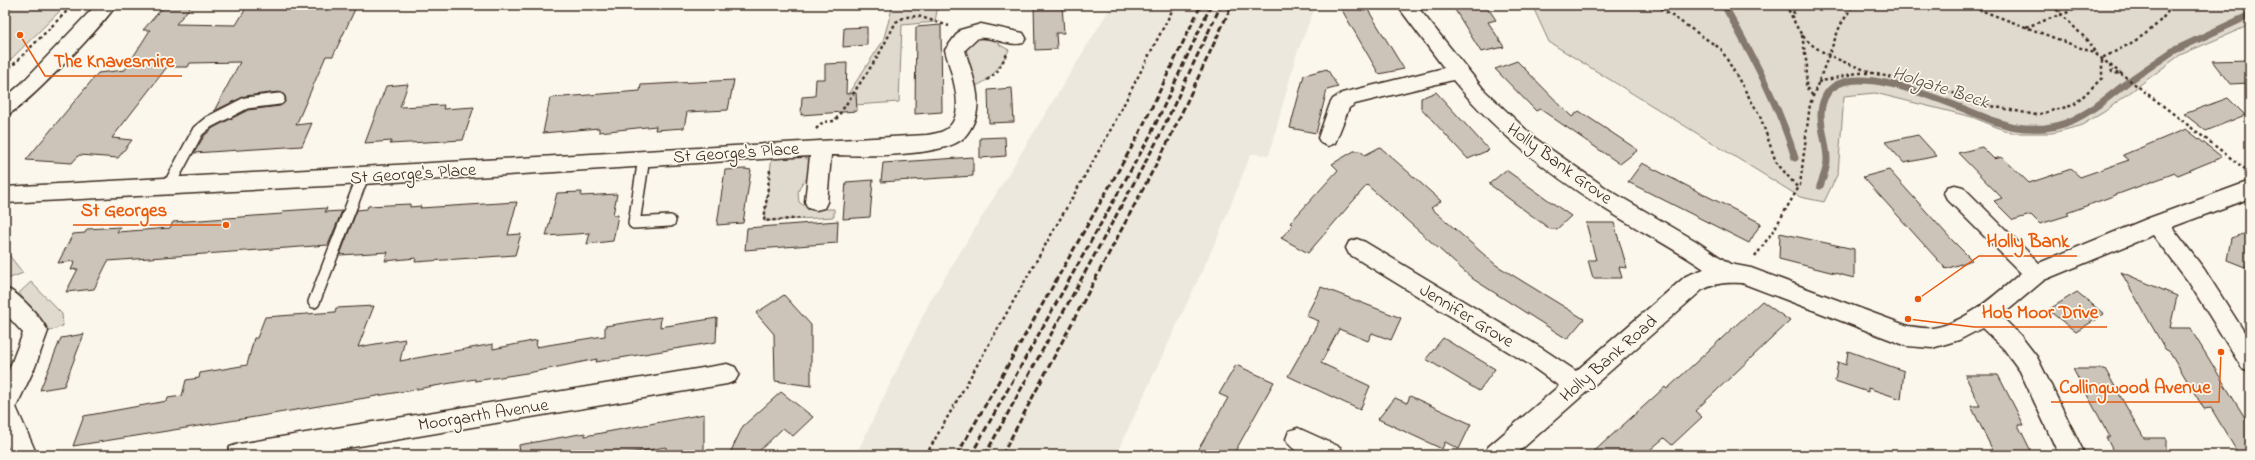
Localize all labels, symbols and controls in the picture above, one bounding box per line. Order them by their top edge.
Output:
callout: The Knavesmire [45,45,182,76]
text: The Knavesmire [54,49,175,76]
water label: Holgate Beck [1888,60,1993,118]
street label: Holly Bank Grove [1501,117,1618,212]
street label: St George's Place [672,137,801,172]
street label: St George's Place [349,158,478,193]
callout: St Georges [73,194,176,225]
text: St Georges [81,198,167,227]
callout: Holly Bank [1979,225,2077,256]
text: Holly Bank [1987,229,2070,258]
street label: Jennifer Grove [1414,278,1519,356]
callout: Hob Moor Drive [1974,296,2107,327]
text: Hob Moor Drive [1982,300,2099,327]
street label: Holly Bank Road [1555,310,1664,409]
callout: Collingwood Avenue [2051,371,2219,402]
text: Collingwood Avenue [2059,375,2211,404]
street label: Moorgarth Avenue [416,393,551,440]

